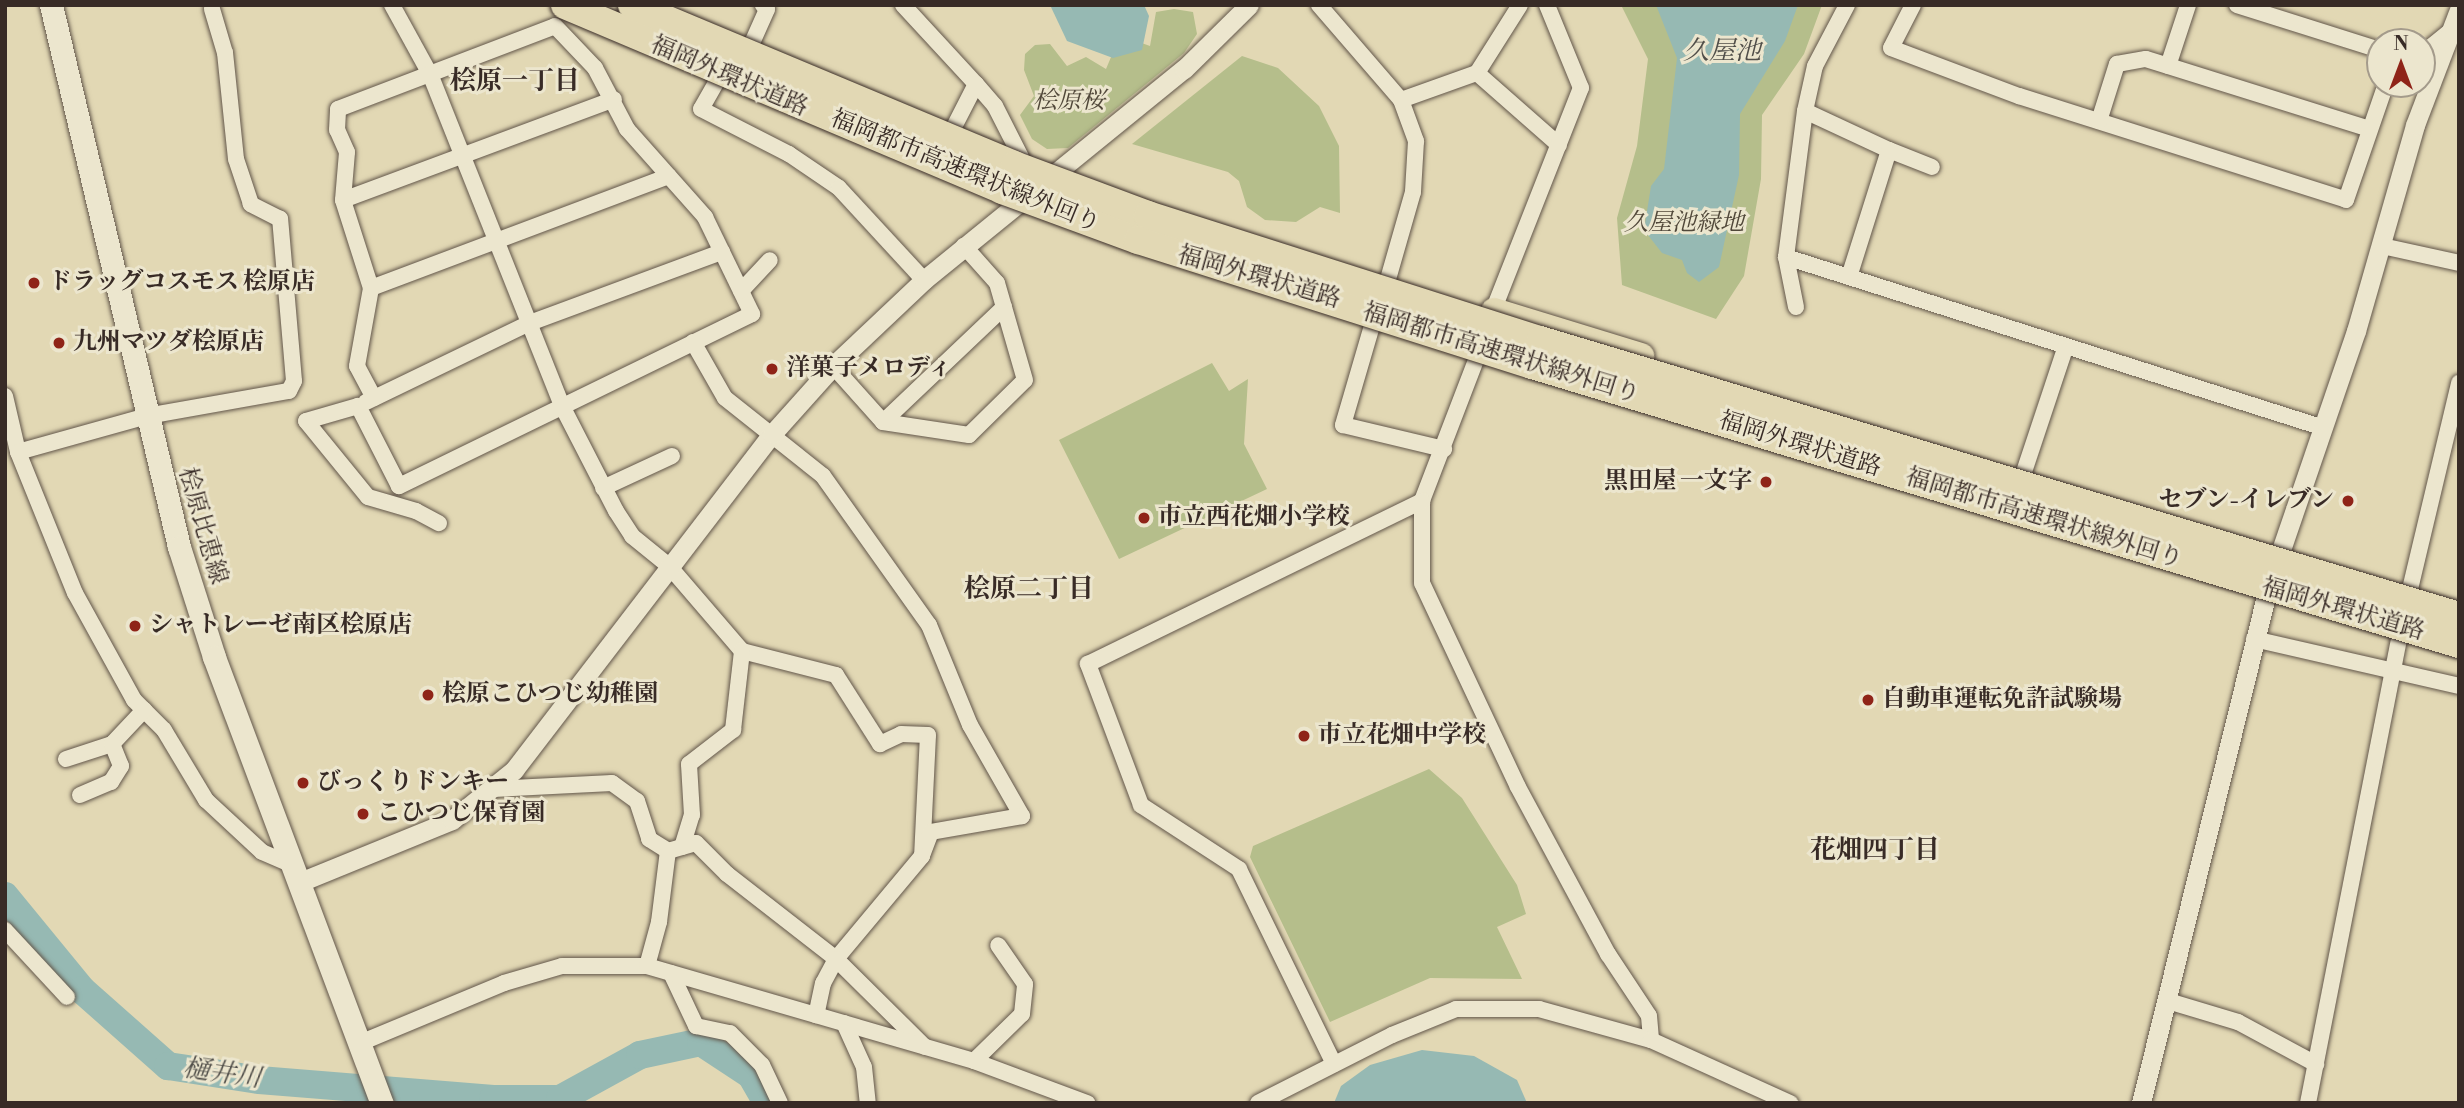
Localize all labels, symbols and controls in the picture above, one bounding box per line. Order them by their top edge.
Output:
north arrow [2366,28,2436,98]
street label: 福岡外環状道路 [646,31,812,123]
text: N [2393,32,2409,56]
water label: 久屋池 [1683,36,1761,68]
district label: 桧原一丁目 [450,66,580,98]
park label: 桧原桜 [1033,88,1105,116]
street label: 福岡都市高速環状線外回り [826,105,1104,239]
park label: 久屋池緑地 [1624,210,1744,238]
street label: 福岡外環状道路 [1174,241,1344,315]
place label: ドラッグコスモス 桧原店 [48,269,316,297]
marker: ドラッグコスモス 桧原店 [26,275,42,291]
street label: 福岡都市高速環状線外回り [1359,298,1643,410]
place label: 九州マツダ桧原店 [73,329,265,357]
marker: 九州マツダ桧原店 [51,335,67,351]
place label: 洋菓子メロディ [786,355,954,383]
marker: 洋菓子メロディ [764,361,780,377]
street label: 福岡外環状道路 [1715,407,1885,483]
street label: 福岡都市高速環状線外回り [1902,463,2186,575]
street label: 桧原比恵線 [172,464,232,588]
place label: 黒田屋 一文字 [1604,468,1752,496]
marker: 黒田屋 一文字 [1758,474,1774,490]
place label: セブン-イレブン [2157,487,2334,515]
marker: セブン-イレブン [2340,493,2356,509]
place label: 市立西花畑小学校 [1158,504,1350,532]
marker: 市立西花畑小学校 [1136,510,1152,526]
street label: 福岡外環状道路 [2258,573,2428,647]
district label: 桧原二丁目 [964,574,1094,606]
place label: シャトレーゼ南区桧原店 [149,612,413,640]
marker: シャトレーゼ南区桧原店 [127,618,143,634]
place label: 桧原こひつじ幼稚園 [442,681,658,709]
place label: 自動車運転免許試験場 [1882,686,2122,714]
marker: 桧原こひつじ幼稚園 [420,687,436,703]
marker: 自動車運転免許試験場 [1860,692,1876,708]
place label: 市立花畑中学校 [1318,722,1486,750]
marker: 市立花畑中学校 [1296,728,1312,744]
place label: びっくりドンキー [317,769,509,797]
marker: びっくりドンキー [295,775,311,791]
place label: こひつじ保育園 [377,800,545,828]
marker: こひつじ保育園 [355,806,371,822]
district label: 花畑四丁目 [1810,835,1940,867]
water label: 樋井川 [181,1053,263,1095]

